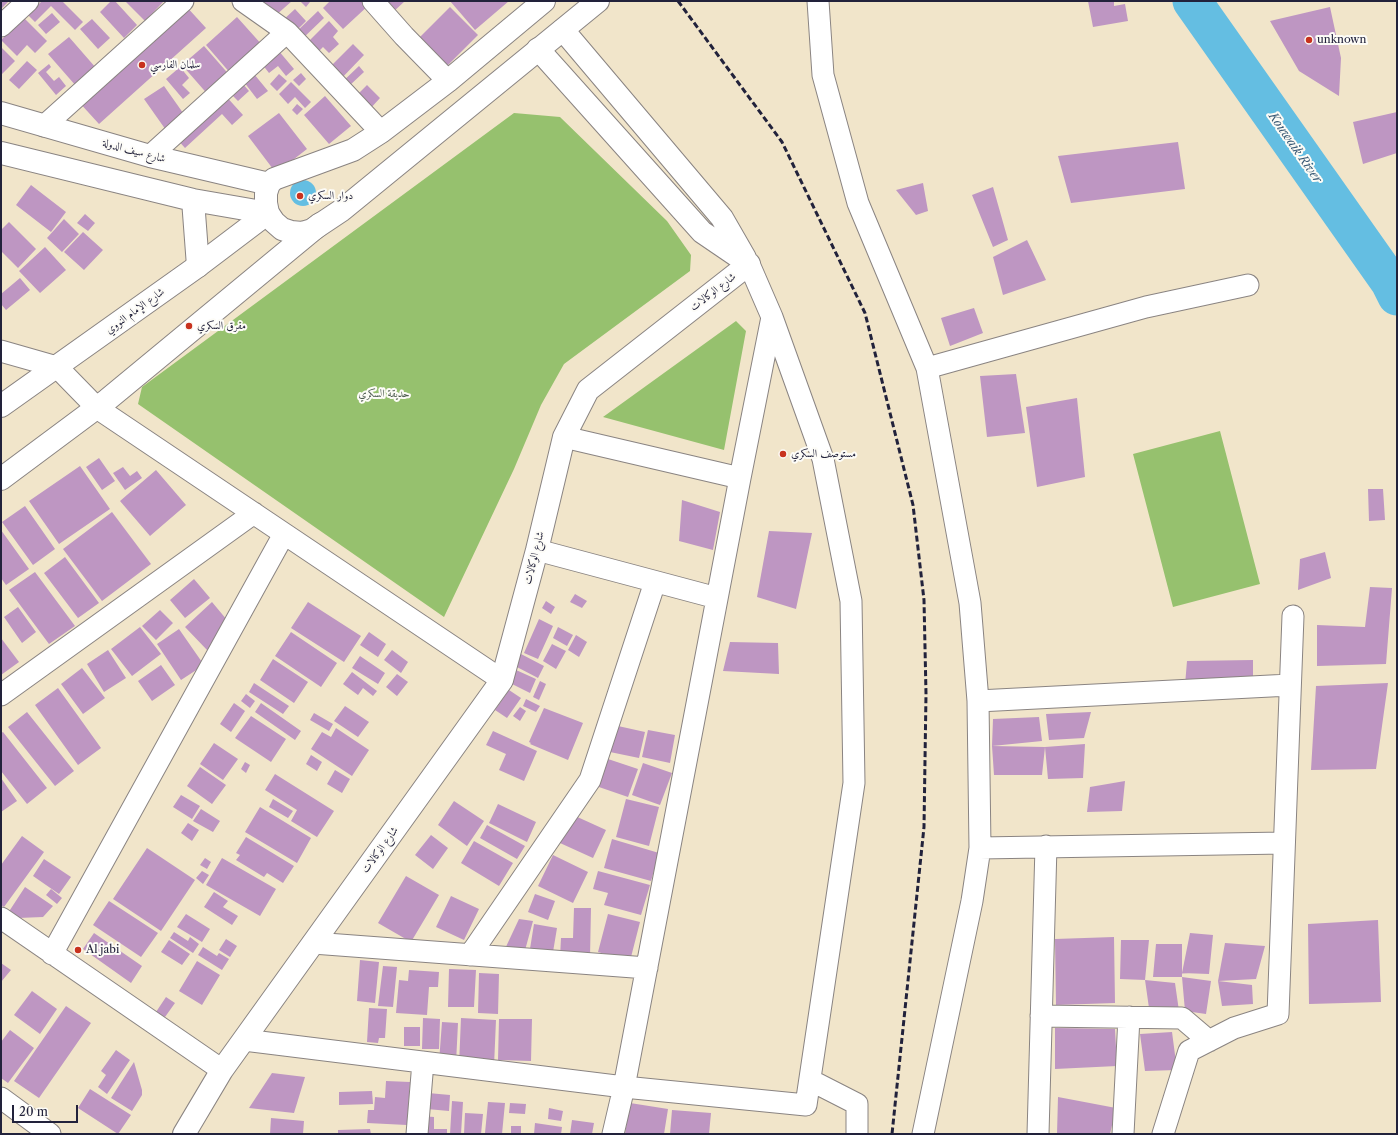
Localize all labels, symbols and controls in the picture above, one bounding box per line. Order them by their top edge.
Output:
place label: unknown [1317,33,1366,47]
marker: unknown [1304,35,1314,45]
place label: سلمان الفارسي [150,58,200,72]
marker: سلمان الفارسي [137,60,147,70]
water label: Kouwaik River [1265,110,1325,186]
street label: شارع سيف الدولة [101,136,167,166]
place label: دوار السكري [308,189,353,203]
marker: دوار السكري [295,191,305,201]
street label: شارع الوكالات [688,270,738,314]
street label: شارع الإمام النووي [103,285,167,337]
place label: مفرق السكري [197,319,246,333]
marker: مفرق السكري [184,321,194,331]
park label: حديقة السكري [358,387,410,401]
place label: مستوصف السكري [791,447,856,461]
marker: مستوصف السكري [778,449,788,459]
street label: شارع الوكالات [521,530,547,586]
street label: شارع الوكالات [359,824,401,876]
place label: Al jabi [86,943,119,957]
marker: Al jabi [73,945,83,955]
scale bar [14,1097,80,1123]
text: 20 m [19,1104,48,1119]

